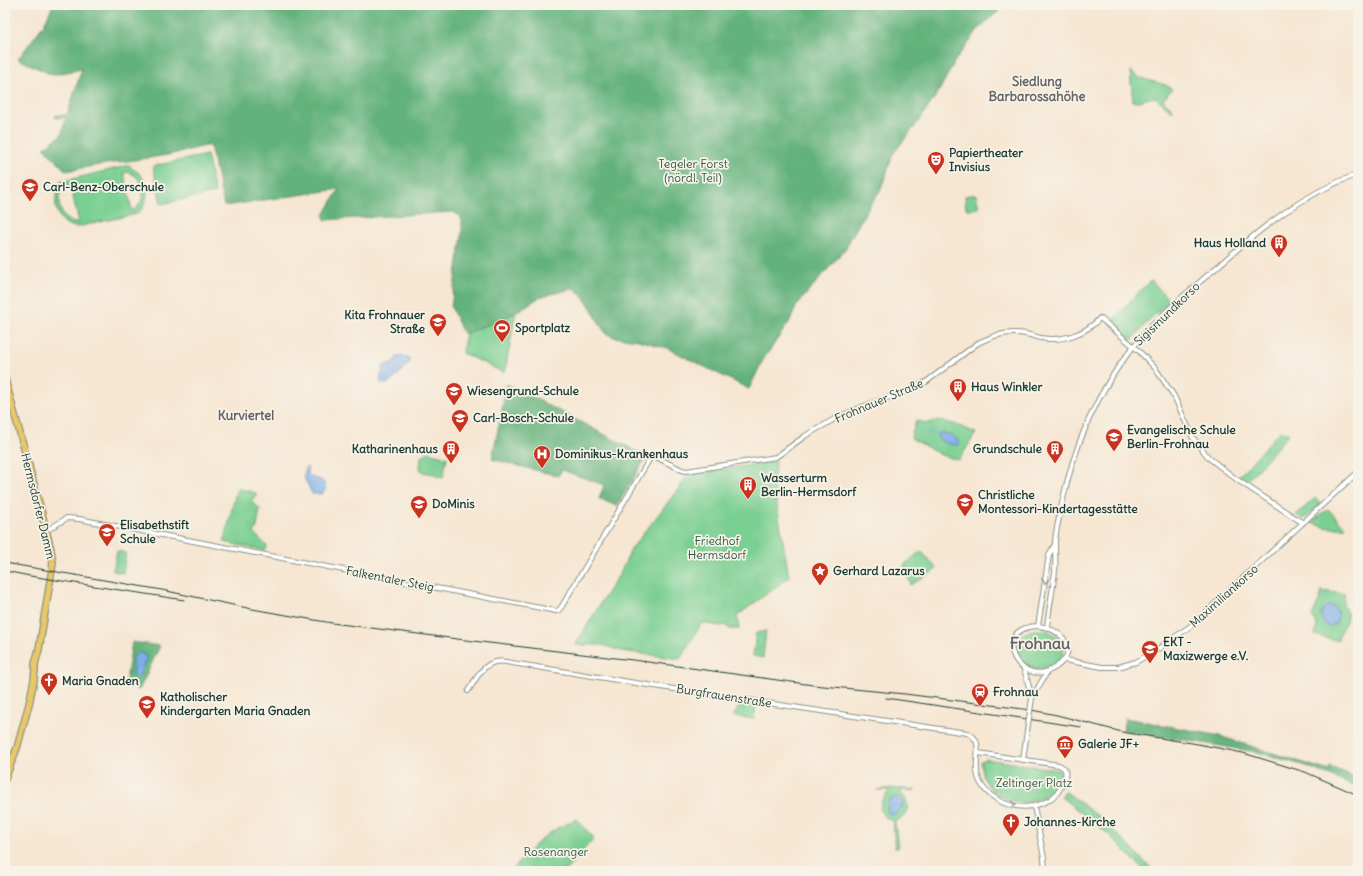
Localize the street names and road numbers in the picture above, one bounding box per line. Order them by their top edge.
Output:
street label: Sigismundkorso [1131,278,1203,349]
street label: Frohnauer Straße [832,375,925,426]
street label: Hermsdorfer Damm [18,451,59,561]
street label: Maximiliankorso [1186,561,1261,630]
street label: Falkentaler Steig [345,563,435,594]
street label: Burgfrauenstraße [675,681,773,710]

